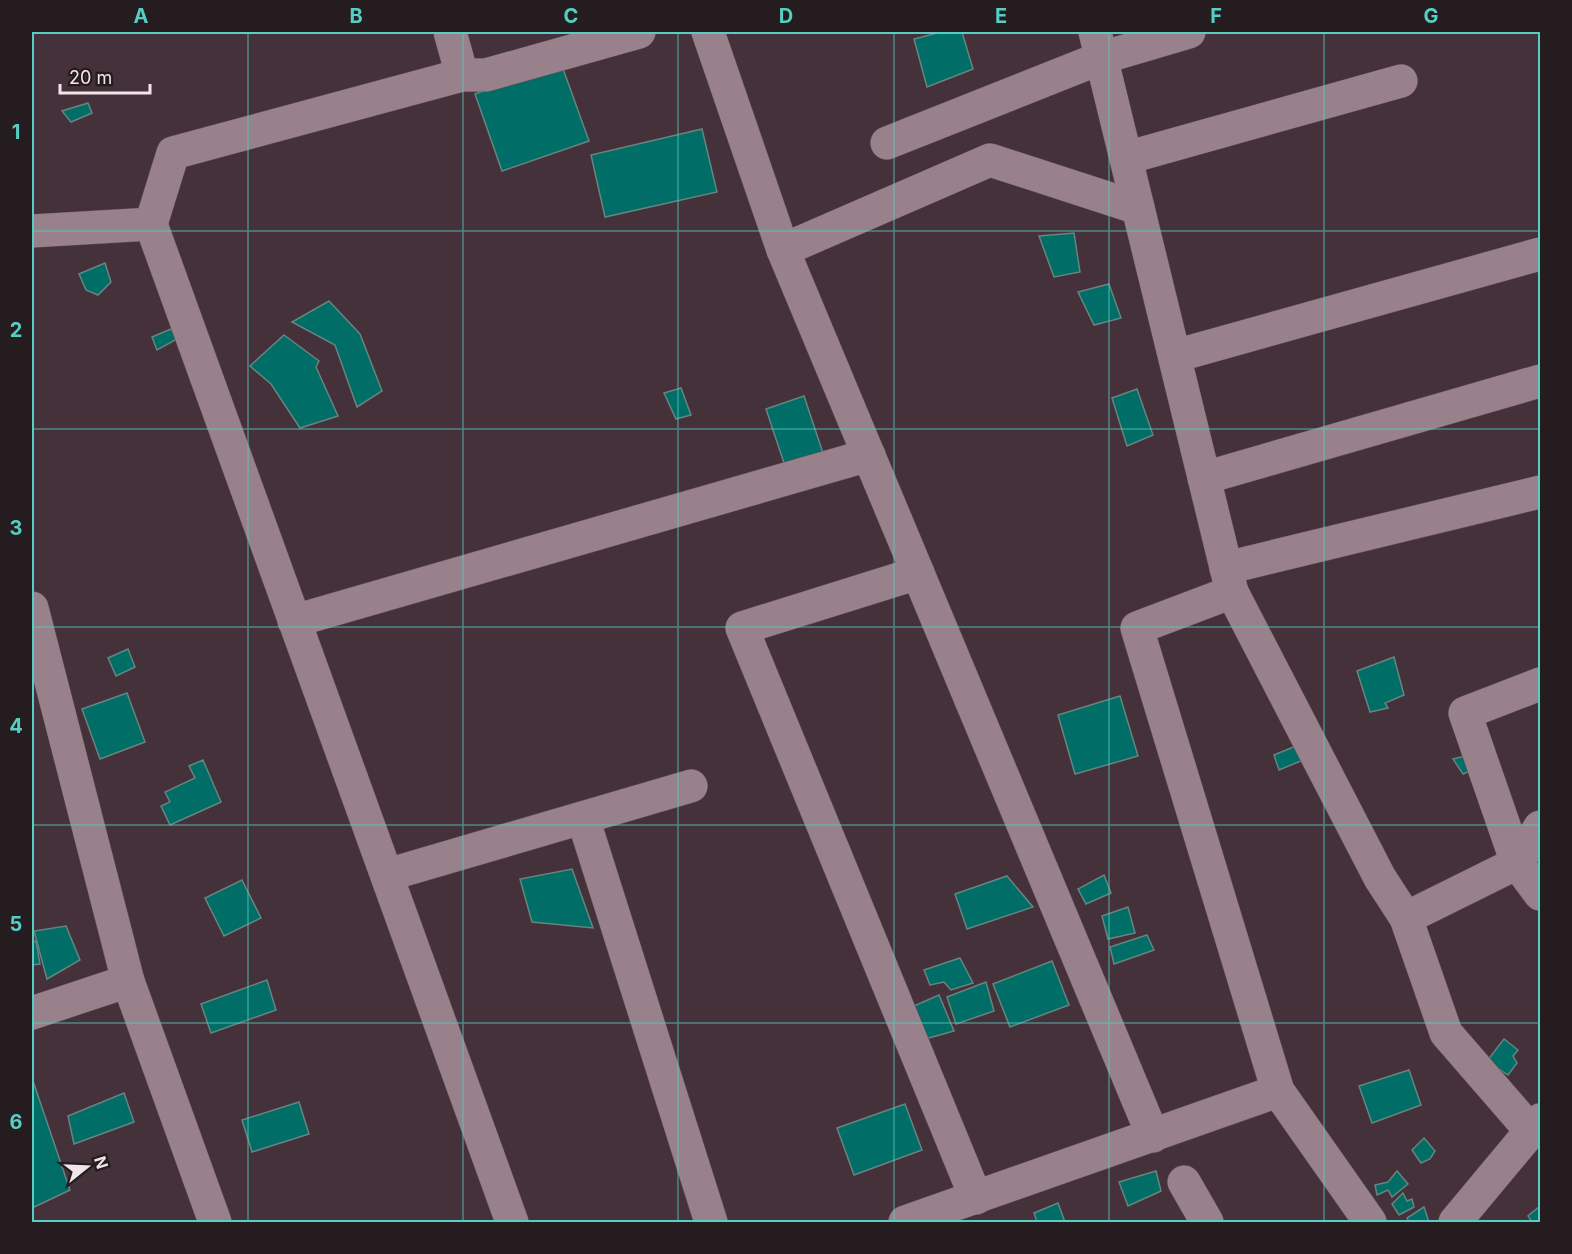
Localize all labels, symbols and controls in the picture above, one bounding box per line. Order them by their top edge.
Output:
text: A [134,4,149,28]
text: B [349,4,363,28]
text: C [564,4,578,28]
text: D [779,4,793,28]
text: E [995,4,1007,28]
text: F [1210,4,1222,28]
text: G [1423,4,1439,28]
scale bar [60,57,150,95]
text: 20 m [69,67,112,88]
text: 1 [12,120,20,144]
text: 2 [10,318,22,342]
text: 3 [10,516,22,540]
text: 4 [9,714,23,738]
text: 5 [10,912,22,936]
text: 6 [10,1110,23,1134]
north arrow [57,1137,117,1197]
text: N [90,1153,113,1171]

